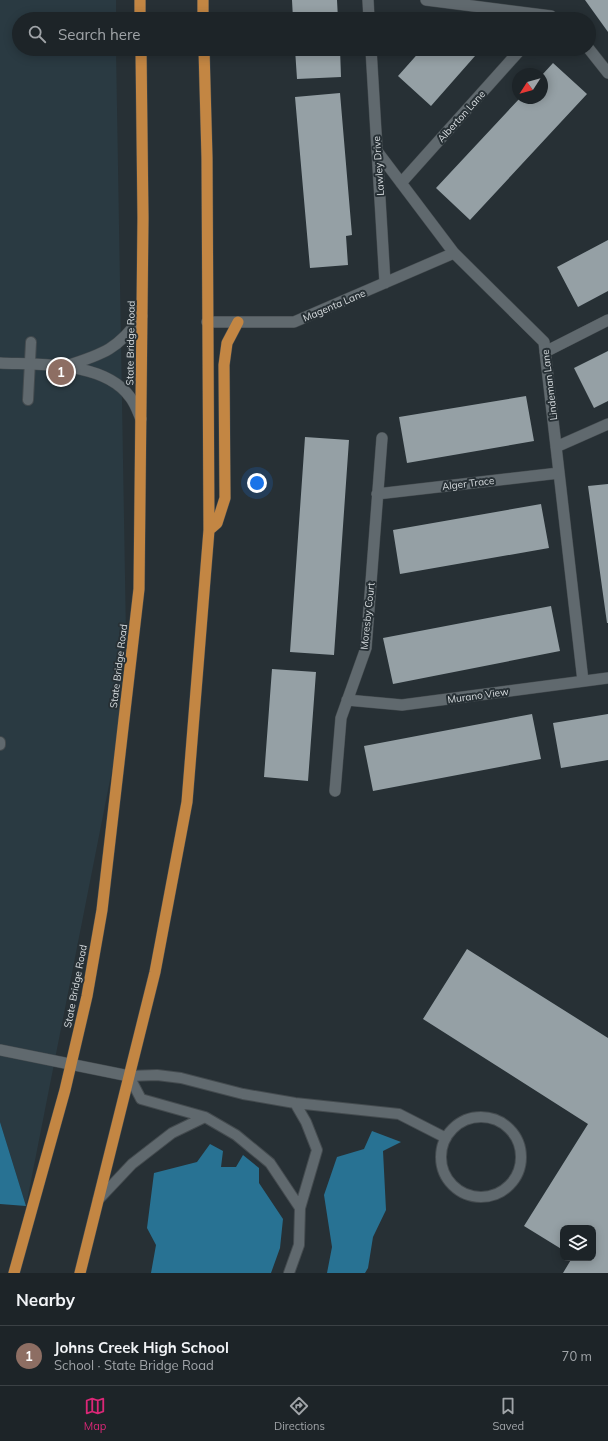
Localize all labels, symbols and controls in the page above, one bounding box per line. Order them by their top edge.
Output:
search box [12,12,596,56]
icon: search [26,23,48,45]
text: Search here [58,25,140,44]
north arrow [512,68,548,104]
street label: Alberton Lane [435,88,488,145]
street label: Lawley Drive [370,136,387,196]
street label: Magenta Lane [301,286,367,324]
street label: State Bridge Road [123,301,138,385]
street label: Lindeman Lane [539,349,560,421]
pin: 1 [48,357,74,387]
your location [247,473,267,493]
street label: Alger Trace [441,474,495,493]
street label: Moresby Court [358,581,378,650]
street label: State Bridge Road [107,623,130,709]
street label: Murano View [447,685,510,706]
street label: State Bridge Road [61,943,90,1029]
map controls [560,1225,596,1261]
button: layers [560,1225,596,1261]
text: Nearby [16,1289,75,1310]
text: Johns Creek High School [54,1338,229,1357]
text: 1 [25,1348,33,1364]
text: 70 m [562,1348,592,1364]
text: School · State Bridge Road [54,1357,214,1373]
tab: Map [84,1395,106,1433]
tab: Directions [274,1395,325,1433]
tab: Saved [492,1395,524,1433]

